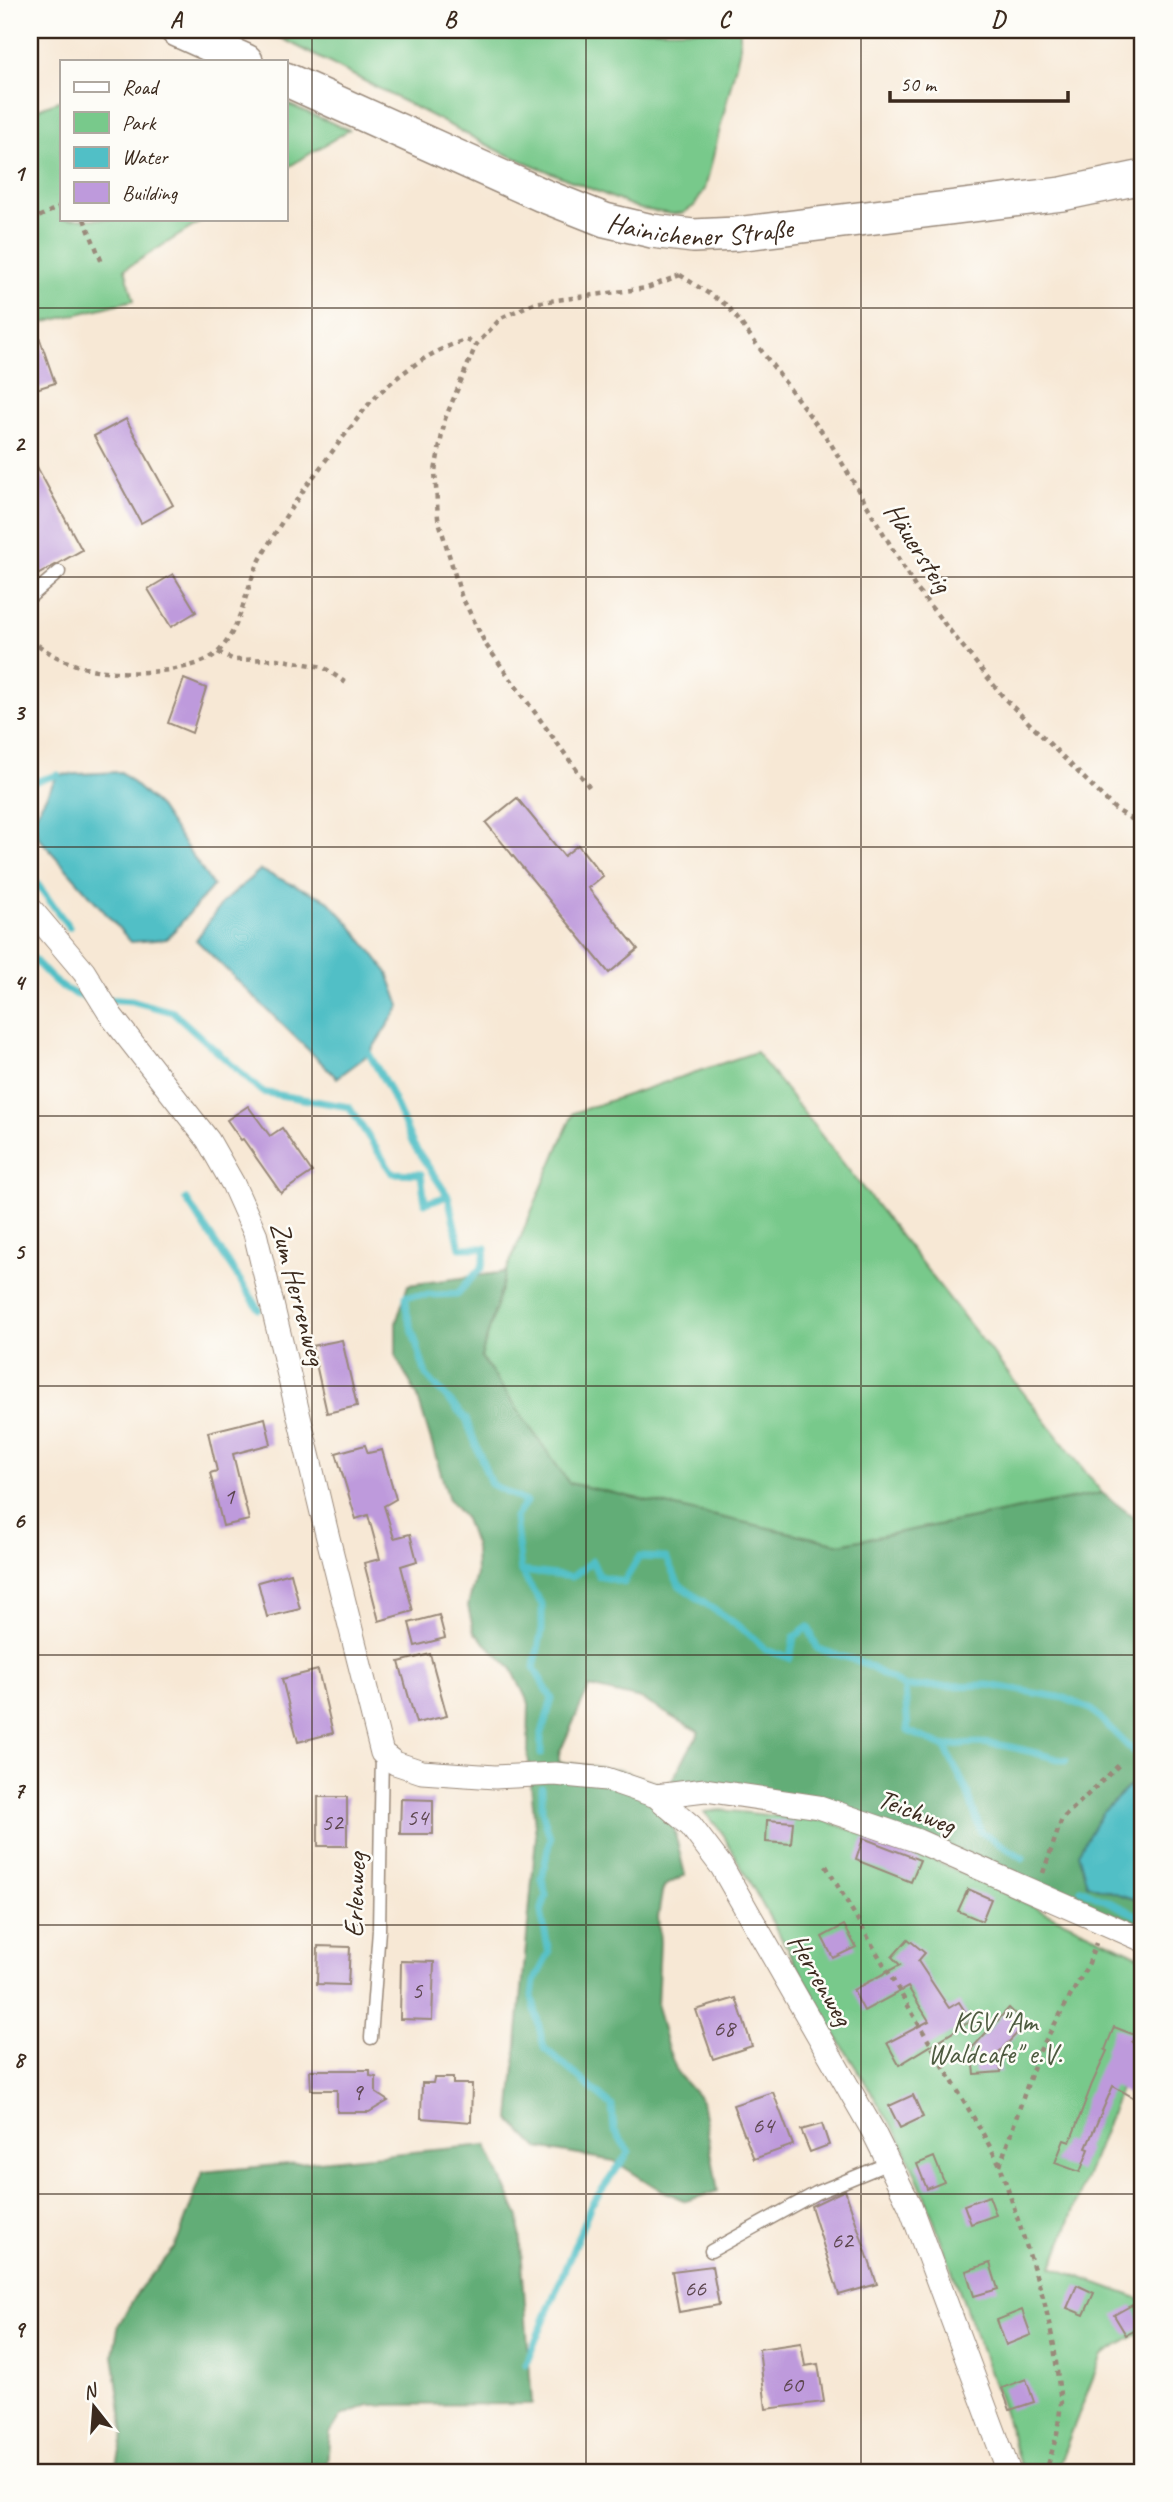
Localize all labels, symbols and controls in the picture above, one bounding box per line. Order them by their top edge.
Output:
text: A [170,5,184,34]
text: B [444,5,458,34]
text: C [719,5,733,34]
text: D [991,5,1007,34]
legend [60,60,287,220]
scale bar [890,60,1068,104]
text: 50 m [900,71,938,97]
text: Road [122,74,161,100]
text: Park [122,110,157,136]
text: Water [122,144,169,170]
text: 1 [14,159,27,188]
text: Building [122,180,179,206]
street label: Hainichener Straße [604,204,796,254]
text: 2 [14,429,27,458]
street label: Häuersteig [876,496,961,600]
text: 3 [14,698,27,727]
text: 4 [14,968,27,997]
street label: Zum Herrenweg [263,1218,335,1371]
text: 5 [14,1237,26,1266]
house number: 1 [224,1481,236,1511]
text: 6 [14,1506,27,1535]
text: 7 [14,1776,27,1805]
street label: Teichweg [873,1781,962,1843]
house number: 54 [406,1802,430,1832]
house number: 52 [321,1807,345,1837]
street label: Erlenweg [336,1850,374,1938]
street label: Herrenweg [780,1927,862,2033]
house number: 5 [412,1975,424,2005]
park label: KGV "Am Waldcafe" e.V. [928,2004,1063,2071]
house number: 68 [713,2013,737,2043]
text: 8 [14,2045,27,2074]
house number: 9 [352,2077,365,2107]
house number: 64 [752,2110,776,2140]
house number: 62 [831,2225,855,2255]
house number: 66 [684,2273,707,2303]
text: 9 [14,2315,27,2344]
house number: 60 [781,2369,805,2399]
north arrow [60,2372,130,2442]
text: N [80,2378,102,2405]

